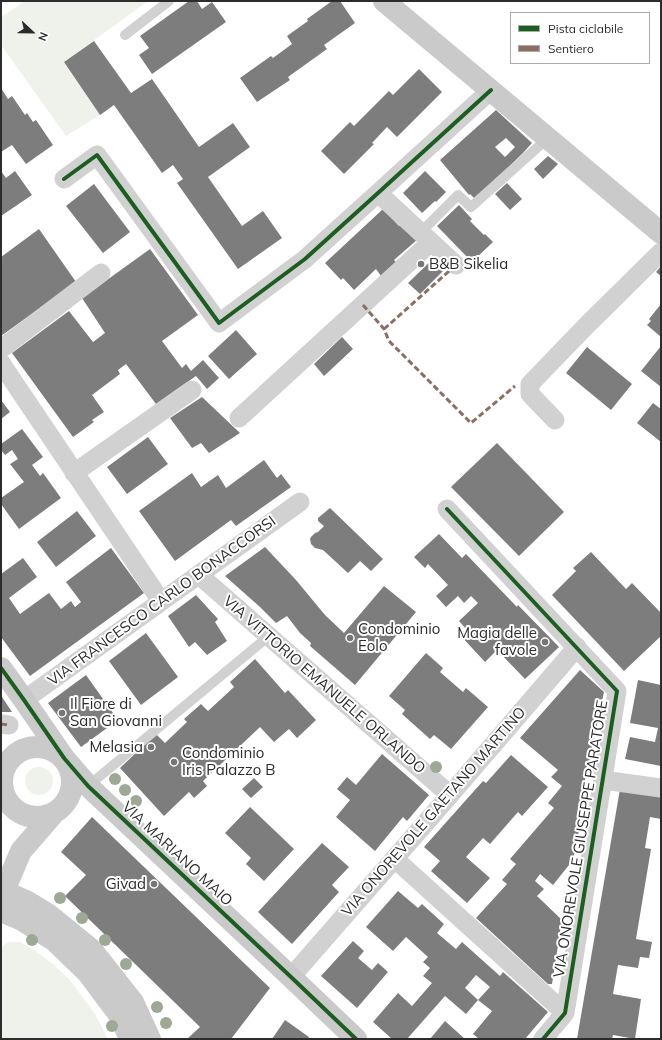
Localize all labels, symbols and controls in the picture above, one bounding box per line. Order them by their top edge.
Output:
north arrow [12,12,52,52]
legend [510,12,650,64]
text: Pista ciclabile [548,21,623,36]
text: N [35,30,51,43]
text: Sentiero [548,41,594,56]
place label: B&B Sikelia [429,255,508,273]
marker: B&B Sikelia [416,259,426,269]
street label: VIA FRANCESCO CARLO BONACCORSI [45,512,279,690]
street label: VIA VITTORIO EMANUELE ORLANDO [219,592,429,778]
place label: Condominio Eolo [358,620,440,655]
place label: Magia delle favole [457,624,537,659]
marker: Condominio Eolo [345,633,355,643]
marker: Magia delle favole [540,637,550,647]
place label: Il Fiore di San Giovanni [70,695,162,730]
street label: VIA ONOREVOLE GIUSEPPE PARATORE [550,699,612,979]
street label: VIA ONOREVOLE GAETANO MARTINO [338,704,530,920]
marker: Il Fiore di San Giovanni [57,708,67,718]
place label: Melasia [89,738,143,756]
marker: Melasia [146,742,156,752]
place label: Condominio Iris Palazzo B [182,744,275,779]
marker: Condominio Iris Palazzo B [169,757,179,767]
street label: VIA MARIANO MAIO [118,798,236,910]
place label: Givad [106,875,146,893]
marker: Givad [149,879,159,889]

